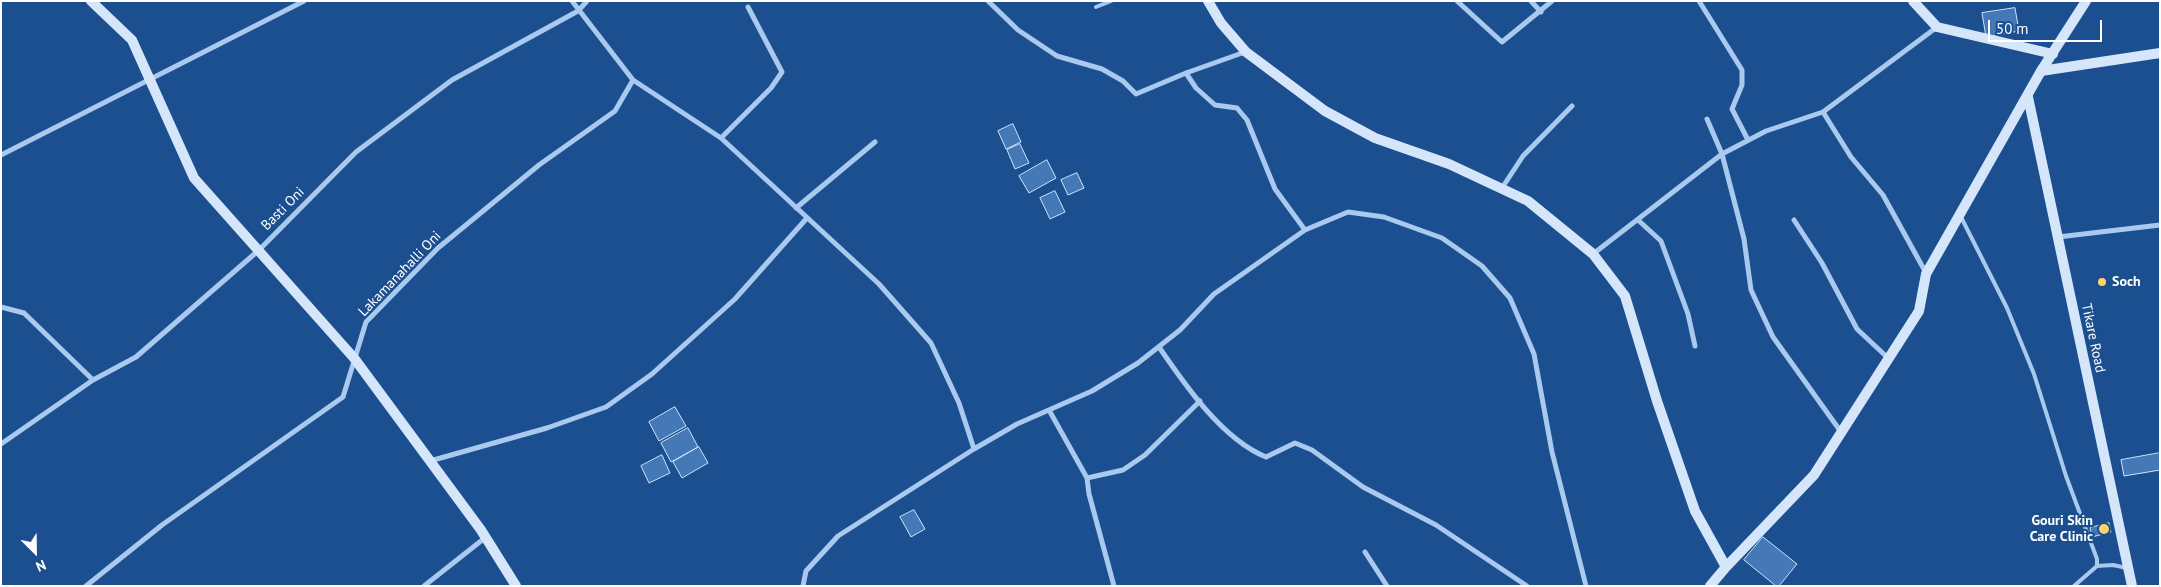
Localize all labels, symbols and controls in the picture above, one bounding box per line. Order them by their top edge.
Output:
scale bar [1991,10,2105,42]
text: 50 m [1996,19,2029,38]
street label: Basti Oni [258,184,308,234]
street label: Lakamanahalli Oni [355,228,445,320]
place label: Soch [2112,274,2141,290]
marker: Soch [2096,276,2108,288]
street label: Tikare Road [2077,302,2109,374]
place label: Gouri Skin Care Clinic [2030,513,2093,546]
marker: Gouri Skin Care Clinic [2097,522,2111,536]
north arrow [10,527,60,577]
text: N [33,556,49,576]

